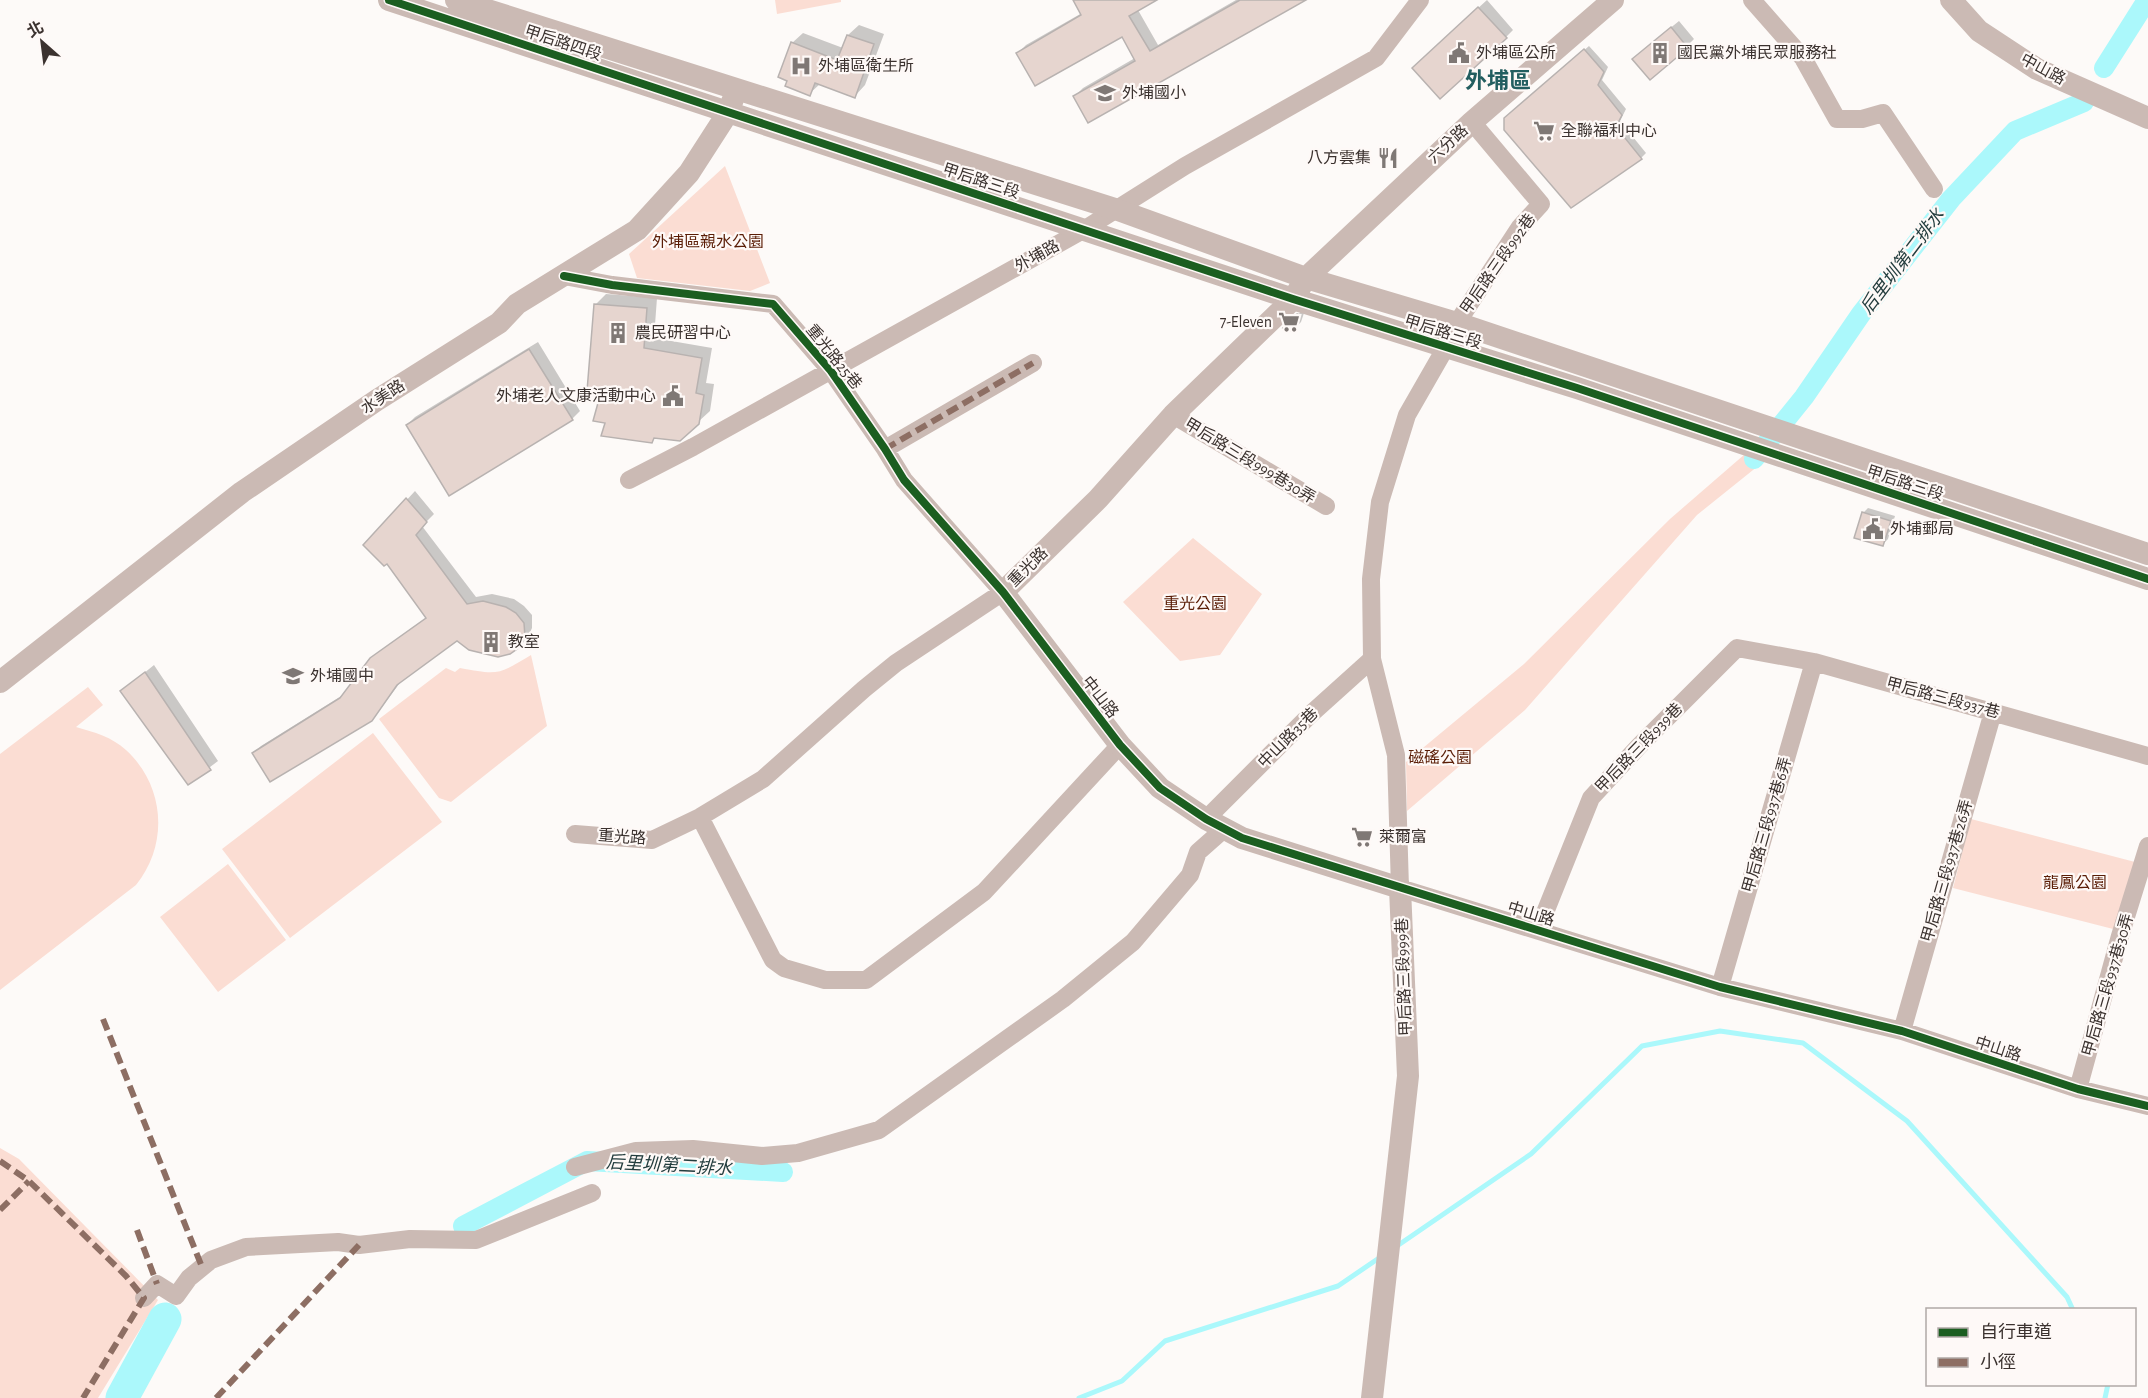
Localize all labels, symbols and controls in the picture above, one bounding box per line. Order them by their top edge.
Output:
north arrow [12,12,72,72]
text: 北 [24,18,46,40]
street label: 甲后路四段 [522,22,604,63]
public building icon: 外埔區公所 [1447,41,1471,65]
building icon: 國民黨外埔民眾服務社 [1648,41,1672,65]
place label: 外埔區公所 [1476,44,1556,61]
place label: 國民黨外埔民眾服務社 [1677,44,1837,61]
street label: 中山路 [2018,50,2068,87]
hospital icon: 外埔區衛生所 [789,54,813,78]
place label: 外埔區衛生所 [818,57,914,74]
district label: 外埔區 [1465,68,1531,92]
school or university icon: 外埔國小 [1093,81,1117,105]
place label: 外埔國小 [1122,84,1186,101]
supermarket icon: 全聯福利中心 [1532,119,1556,143]
street label: 六分路 [1424,121,1471,166]
place label: 全聯福利中心 [1561,122,1657,139]
restaurant icon: 八方雲集 [1376,146,1400,170]
place label: 八方雲集 [1307,149,1371,166]
street label: 甲后路三段 [940,160,1022,201]
water label: 后里圳第二排水 [1856,204,1949,318]
street label: 甲后路三段992巷 [1457,210,1538,317]
park label: 外埔區親水公園 [652,233,764,250]
street label: 外埔路 [1012,236,1062,275]
supermarket icon: 7-Eleven [1277,310,1301,334]
street label: 甲后路三段 [1402,312,1484,351]
place label: 7-Eleven [1220,314,1272,330]
building icon: 農民研習中心 [606,321,630,345]
street label: 重光路25巷 [803,321,866,392]
place label: 農民研習中心 [635,325,731,341]
street label: 水美路 [358,376,407,417]
public building icon: 外埔老人文康活動中心 [661,384,685,408]
place label: 外埔老人文康活動中心 [496,387,656,404]
street label: 甲后路三段999巷30弄 [1182,415,1319,506]
street label: 甲后路三段 [1864,462,1946,503]
public building icon: 外埔郵局 [1861,517,1885,541]
place label: 外埔郵局 [1890,520,1954,537]
street label: 重光路 [1005,544,1051,590]
park label: 重光公園 [1163,595,1227,612]
building icon: 教室 [479,630,503,654]
place label: 教室 [508,633,540,650]
school or university icon: 外埔國中 [281,664,305,688]
place label: 外埔國中 [310,667,374,684]
street label: 中山路 [1079,673,1122,721]
street label: 甲后路三段937巷 [1885,674,2002,721]
street label: 甲后路三段939巷 [1592,699,1686,796]
street label: 中山路35巷 [1254,704,1321,771]
park label: 磁磘公園 [1408,749,1472,766]
street label: 甲后路三段937巷6弄 [1739,755,1794,895]
street label: 甲后路三段937巷26弄 [1918,798,1975,944]
supermarket icon: 萊爾富 [1350,825,1374,849]
street label: 重光路 [597,826,647,847]
place label: 萊爾富 [1379,828,1427,845]
park label: 龍鳳公園 [2043,874,2107,891]
street label: 中山路 [1506,898,1557,929]
street label: 甲后路三段937巷30弄 [2079,911,2136,1058]
street label: 甲后路三段999巷 [1393,917,1414,1037]
street label: 中山路 [1973,1033,2024,1064]
water label: 后里圳第二排水 [606,1152,733,1178]
legend [1926,1308,2136,1386]
text: 自行車道 [1980,1322,2052,1342]
text: 小徑 [1980,1352,2016,1372]

